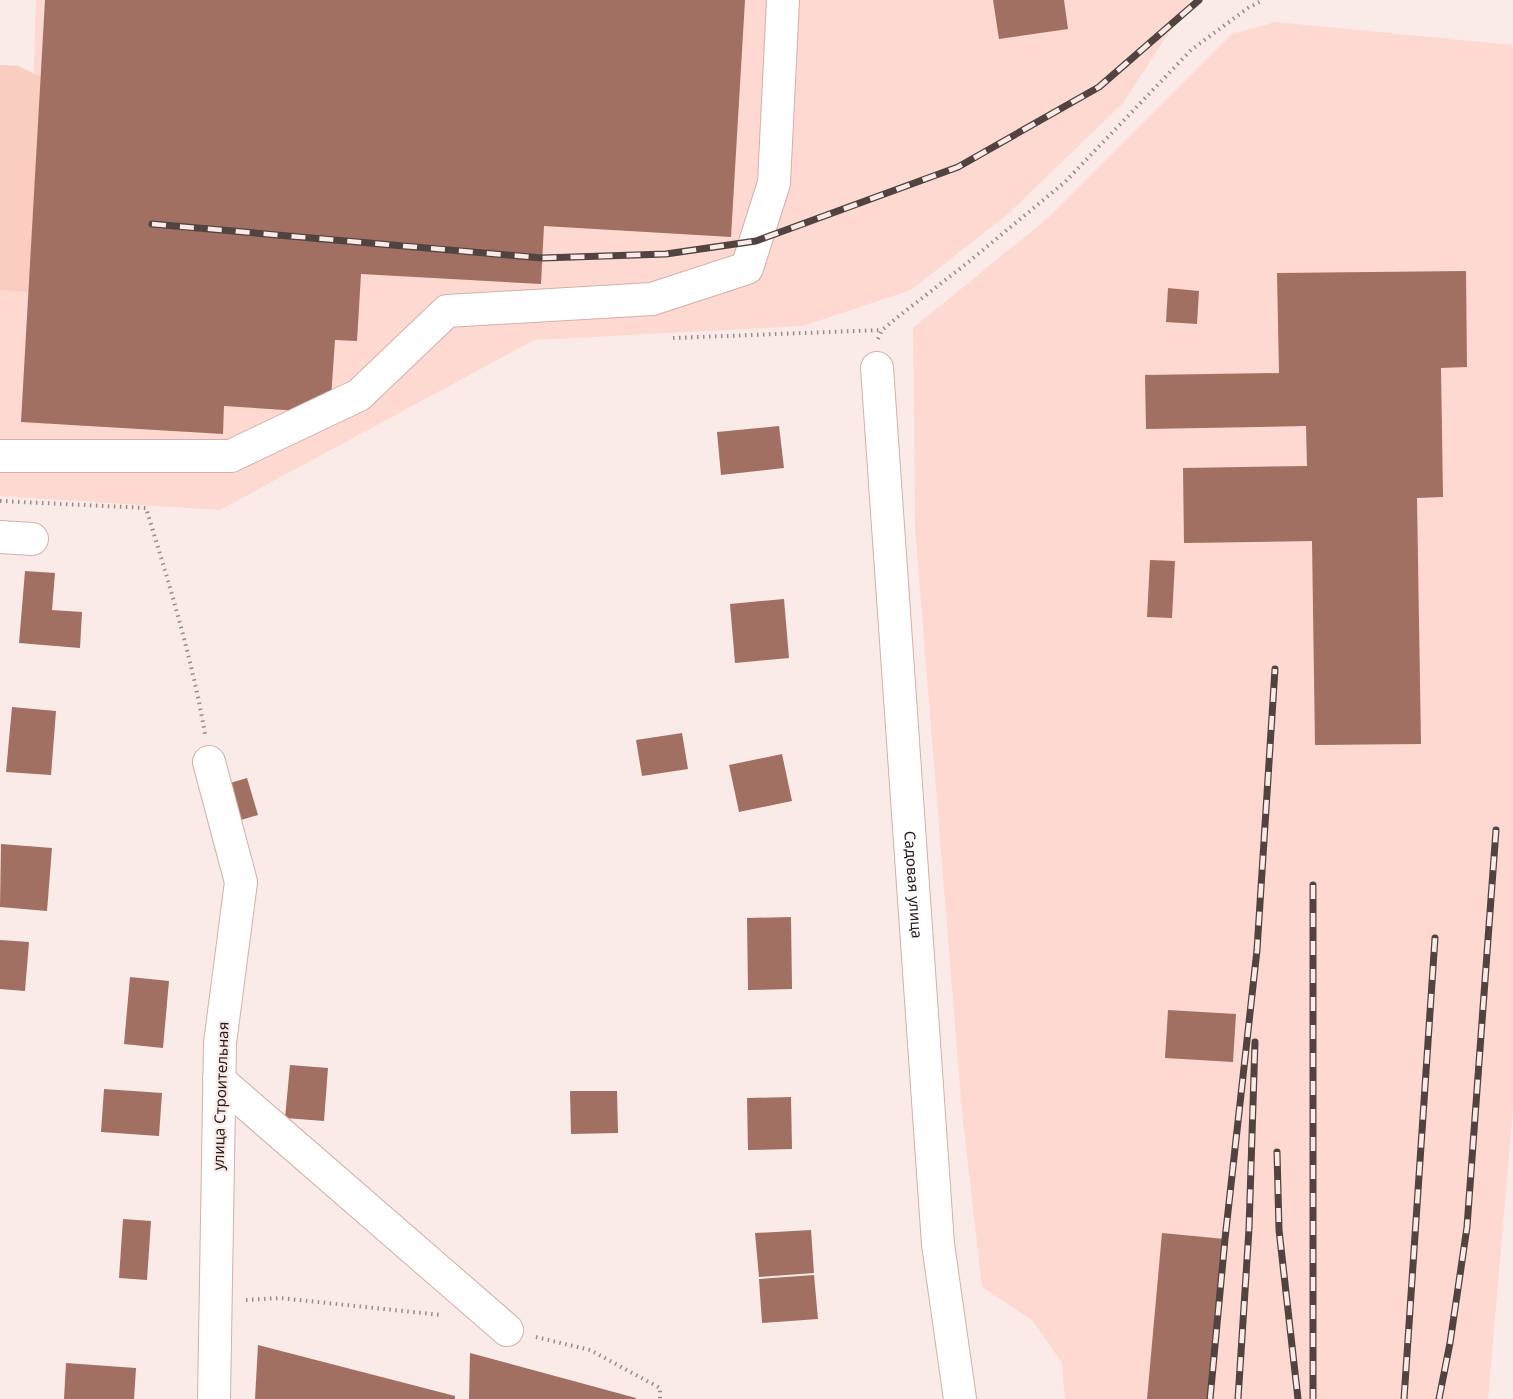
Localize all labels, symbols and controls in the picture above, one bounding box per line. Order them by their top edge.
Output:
street label: Садовая улица [900,830,928,939]
street label: улица Строительная [207,1021,233,1171]

